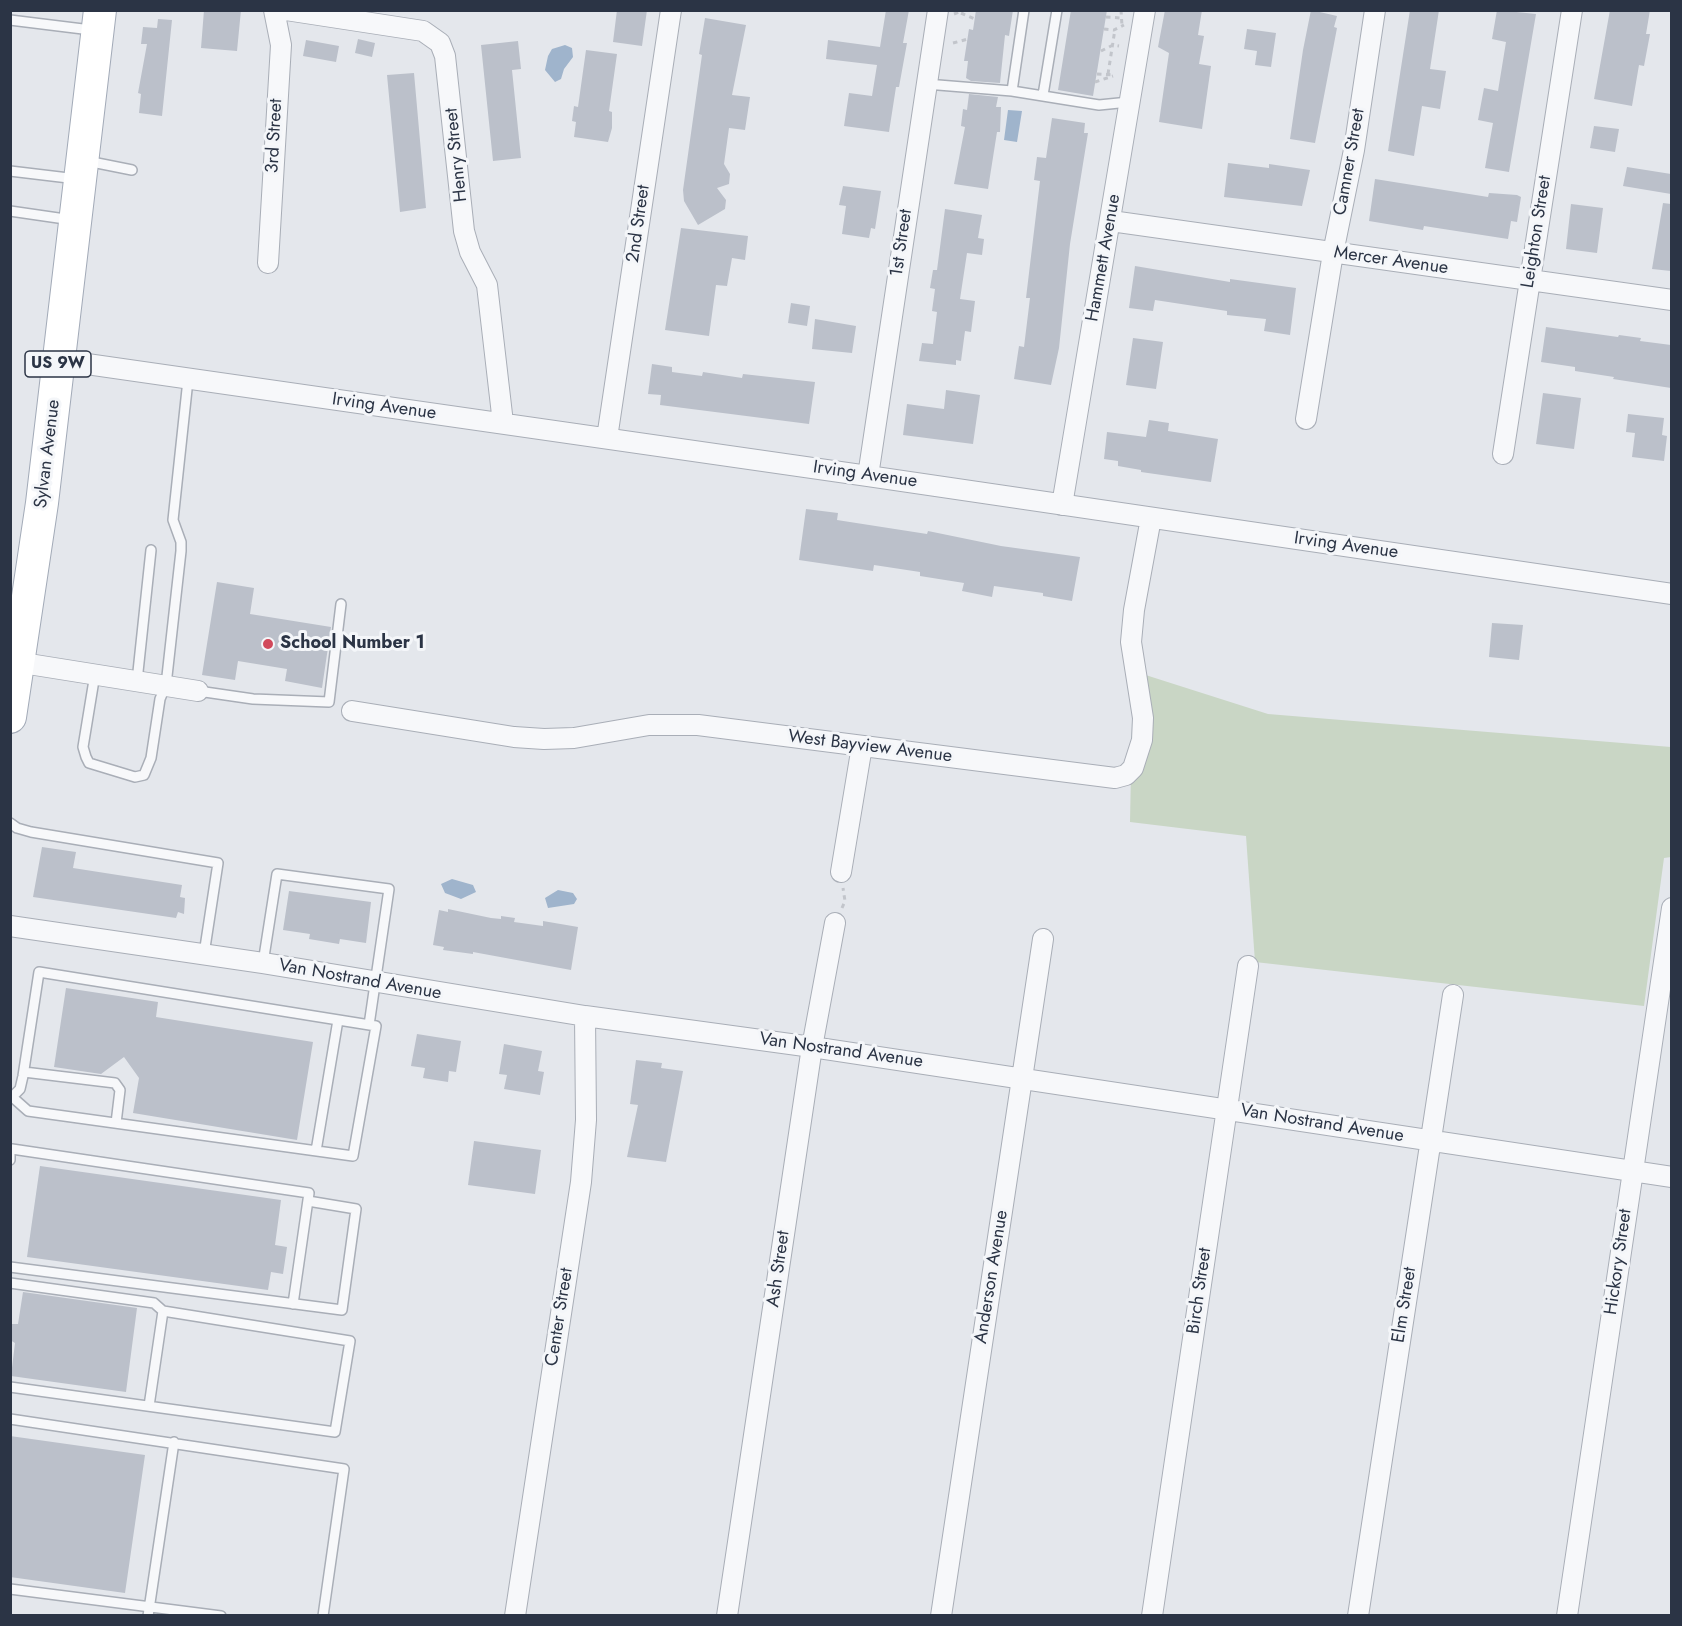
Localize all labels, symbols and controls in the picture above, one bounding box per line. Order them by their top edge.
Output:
street label: 3rd Street [262,98,288,174]
street label: Henry Street [441,107,473,203]
street label: Camner Street [1330,107,1370,217]
street label: Leighton Street [1517,174,1557,290]
street label: 2nd Street [623,184,655,264]
street label: Hammett Avenue [1082,193,1126,323]
street label: 1st Street [887,208,917,278]
street label: Mercer Avenue [1332,242,1450,280]
road number: US 9W [25,351,91,377]
street label: Irving Avenue [331,389,437,425]
street label: Sylvan Avenue [31,398,65,510]
street label: Irving Avenue [812,457,918,493]
street label: Irving Avenue [1293,528,1399,564]
place label: School Number 1 [280,633,425,655]
marker: School Number 1 [261,637,275,651]
street label: West Bayview Avenue [787,726,953,768]
street label: Van Nostrand Avenue [277,955,443,1005]
street label: Van Nostrand Avenue [758,1029,924,1073]
street label: Van Nostrand Avenue [1239,1100,1405,1148]
street label: Hickory Street [1601,1208,1637,1316]
street label: Anderson Avenue [971,1209,1013,1345]
street label: Ash Street [763,1229,795,1309]
street label: Birch Street [1183,1246,1217,1336]
street label: Center Street [542,1266,578,1368]
street label: Elm Street [1388,1266,1422,1344]

